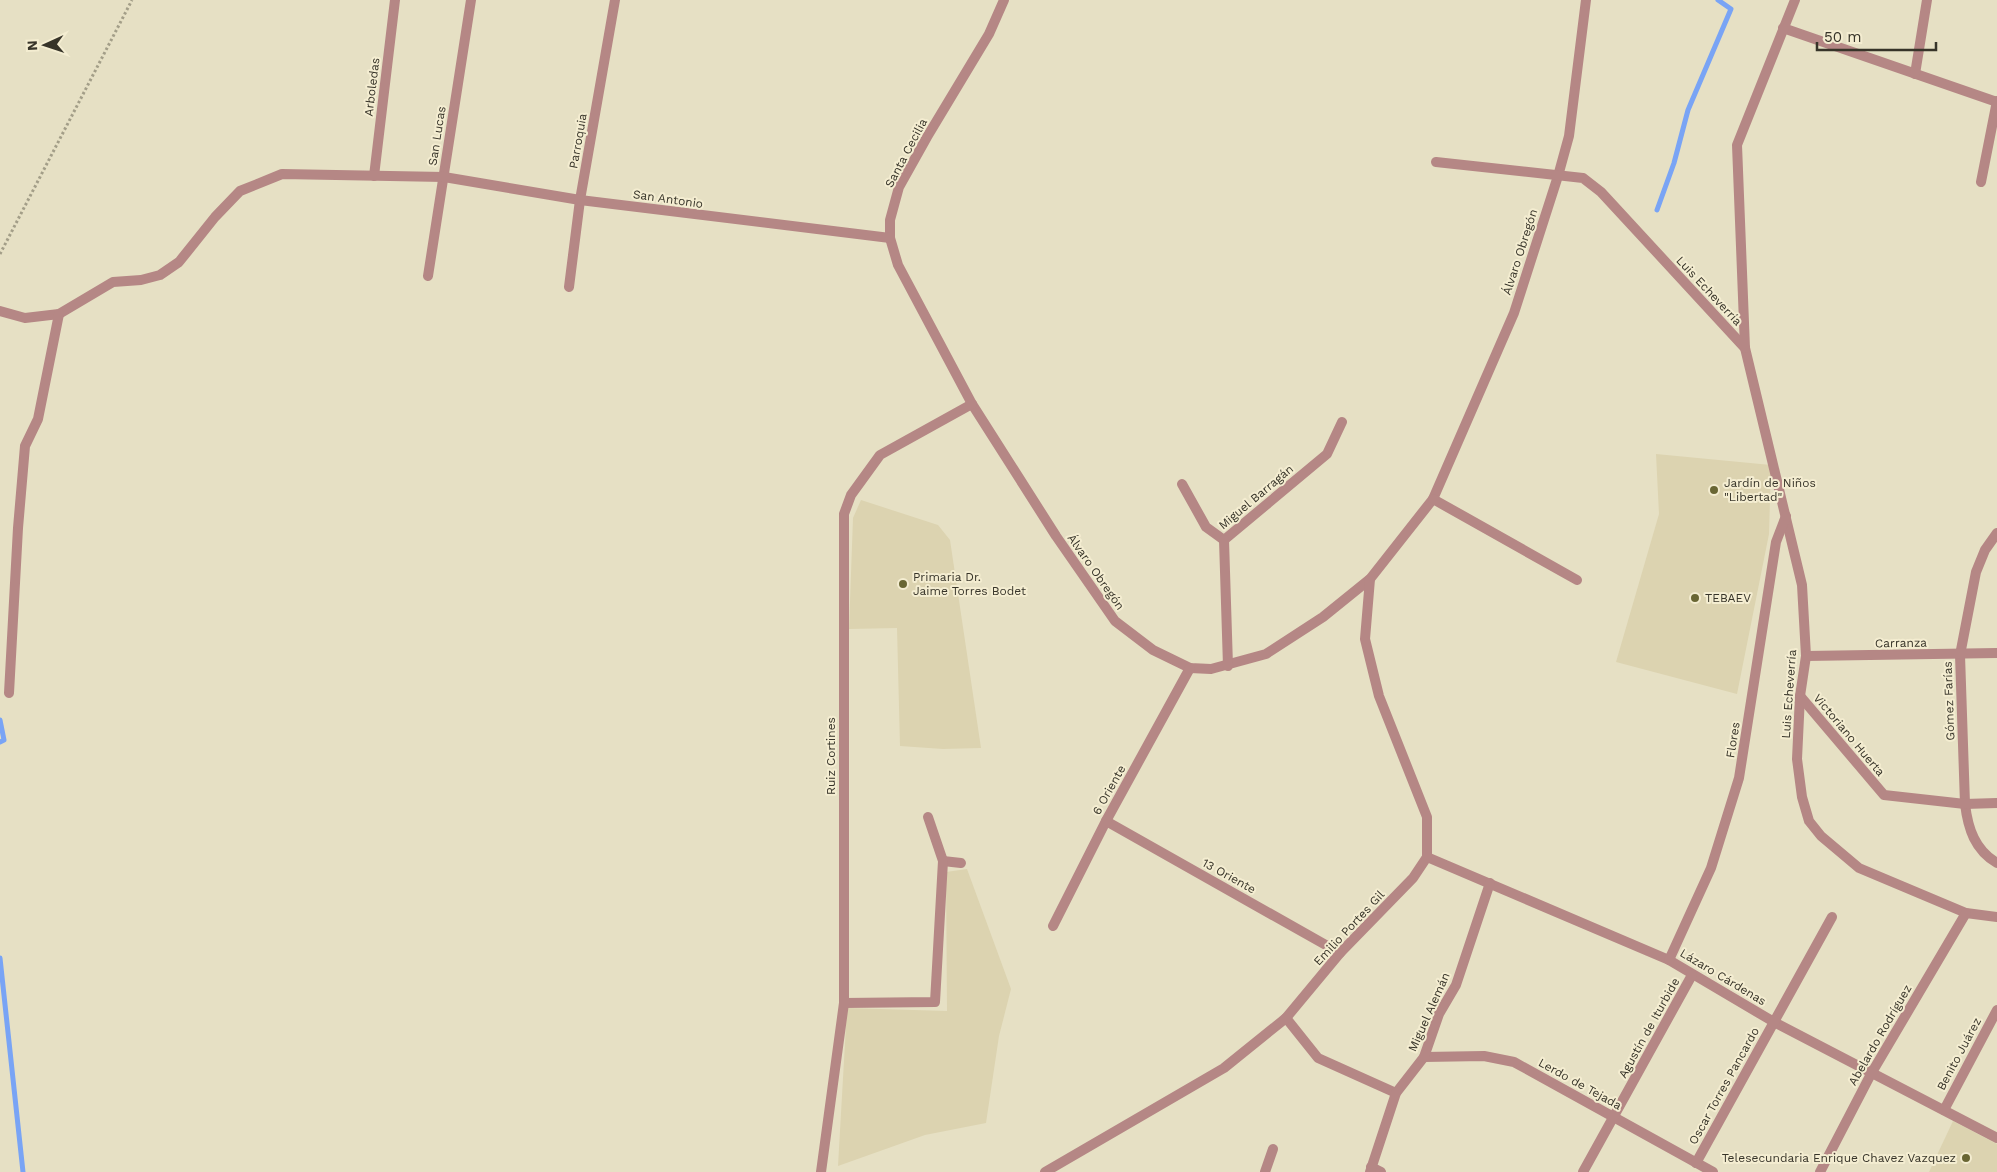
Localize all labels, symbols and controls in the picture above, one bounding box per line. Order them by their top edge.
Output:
north arrow [20,20,70,70]
scale bar [1817,20,1936,52]
text: 50 m [1824,28,1861,46]
text: N [24,40,40,51]
street label: Arboledas [361,57,383,117]
street label: San Lucas [425,105,449,167]
street label: Parroquia [566,112,590,170]
street label: Santa Cecilia [882,116,930,190]
street label: San Antonio [632,187,704,211]
street label: Álvaro Obregón [1500,207,1540,297]
street label: Luis Echeverría [1673,254,1745,329]
street label: Miguel Barragán [1216,462,1296,532]
place label: Jardín de Niños "Libertad" [1724,476,1816,504]
marker: Jardín de Niños "Libertad" [1708,484,1720,496]
street label: Álvaro Obregón [1065,531,1127,613]
place label: Primaria Dr. Jaime Torres Bodet [913,570,1026,598]
marker: Primaria Dr. Jaime Torres Bodet [897,578,909,590]
place label: TEBAEV [1705,591,1751,605]
marker: TEBAEV [1689,592,1701,604]
street label: Carranza [1875,636,1927,650]
street label: Luis Echeverría [1779,649,1799,739]
street label: Gómez Farías [1941,661,1957,741]
street label: Victoriano Huerta [1811,691,1888,779]
street label: Ruiz Cortines [824,717,838,795]
street label: Flores [1723,721,1743,759]
street label: 6 Oriente [1090,763,1128,817]
street label: 13 Oriente [1200,856,1258,896]
street label: Emilio Portes Gil [1311,887,1388,968]
street label: Lázaro Cárdenas [1677,946,1769,1008]
street label: Miguel Alemán [1405,970,1453,1054]
street label: Agustín de Iturbide [1616,975,1682,1081]
street label: Abelardo Rodríguez [1845,982,1915,1088]
street label: Benito Juárez [1934,1015,1984,1093]
street label: Oscar Torres Pancardo [1686,1025,1762,1147]
street label: Lerdo de Tejada [1536,1055,1624,1113]
place label: Telesecundaria Enrique Chavez Vazquez [1722,1151,1956,1165]
marker: Telesecundaria Enrique Chavez Vazquez [1960,1152,1972,1164]

